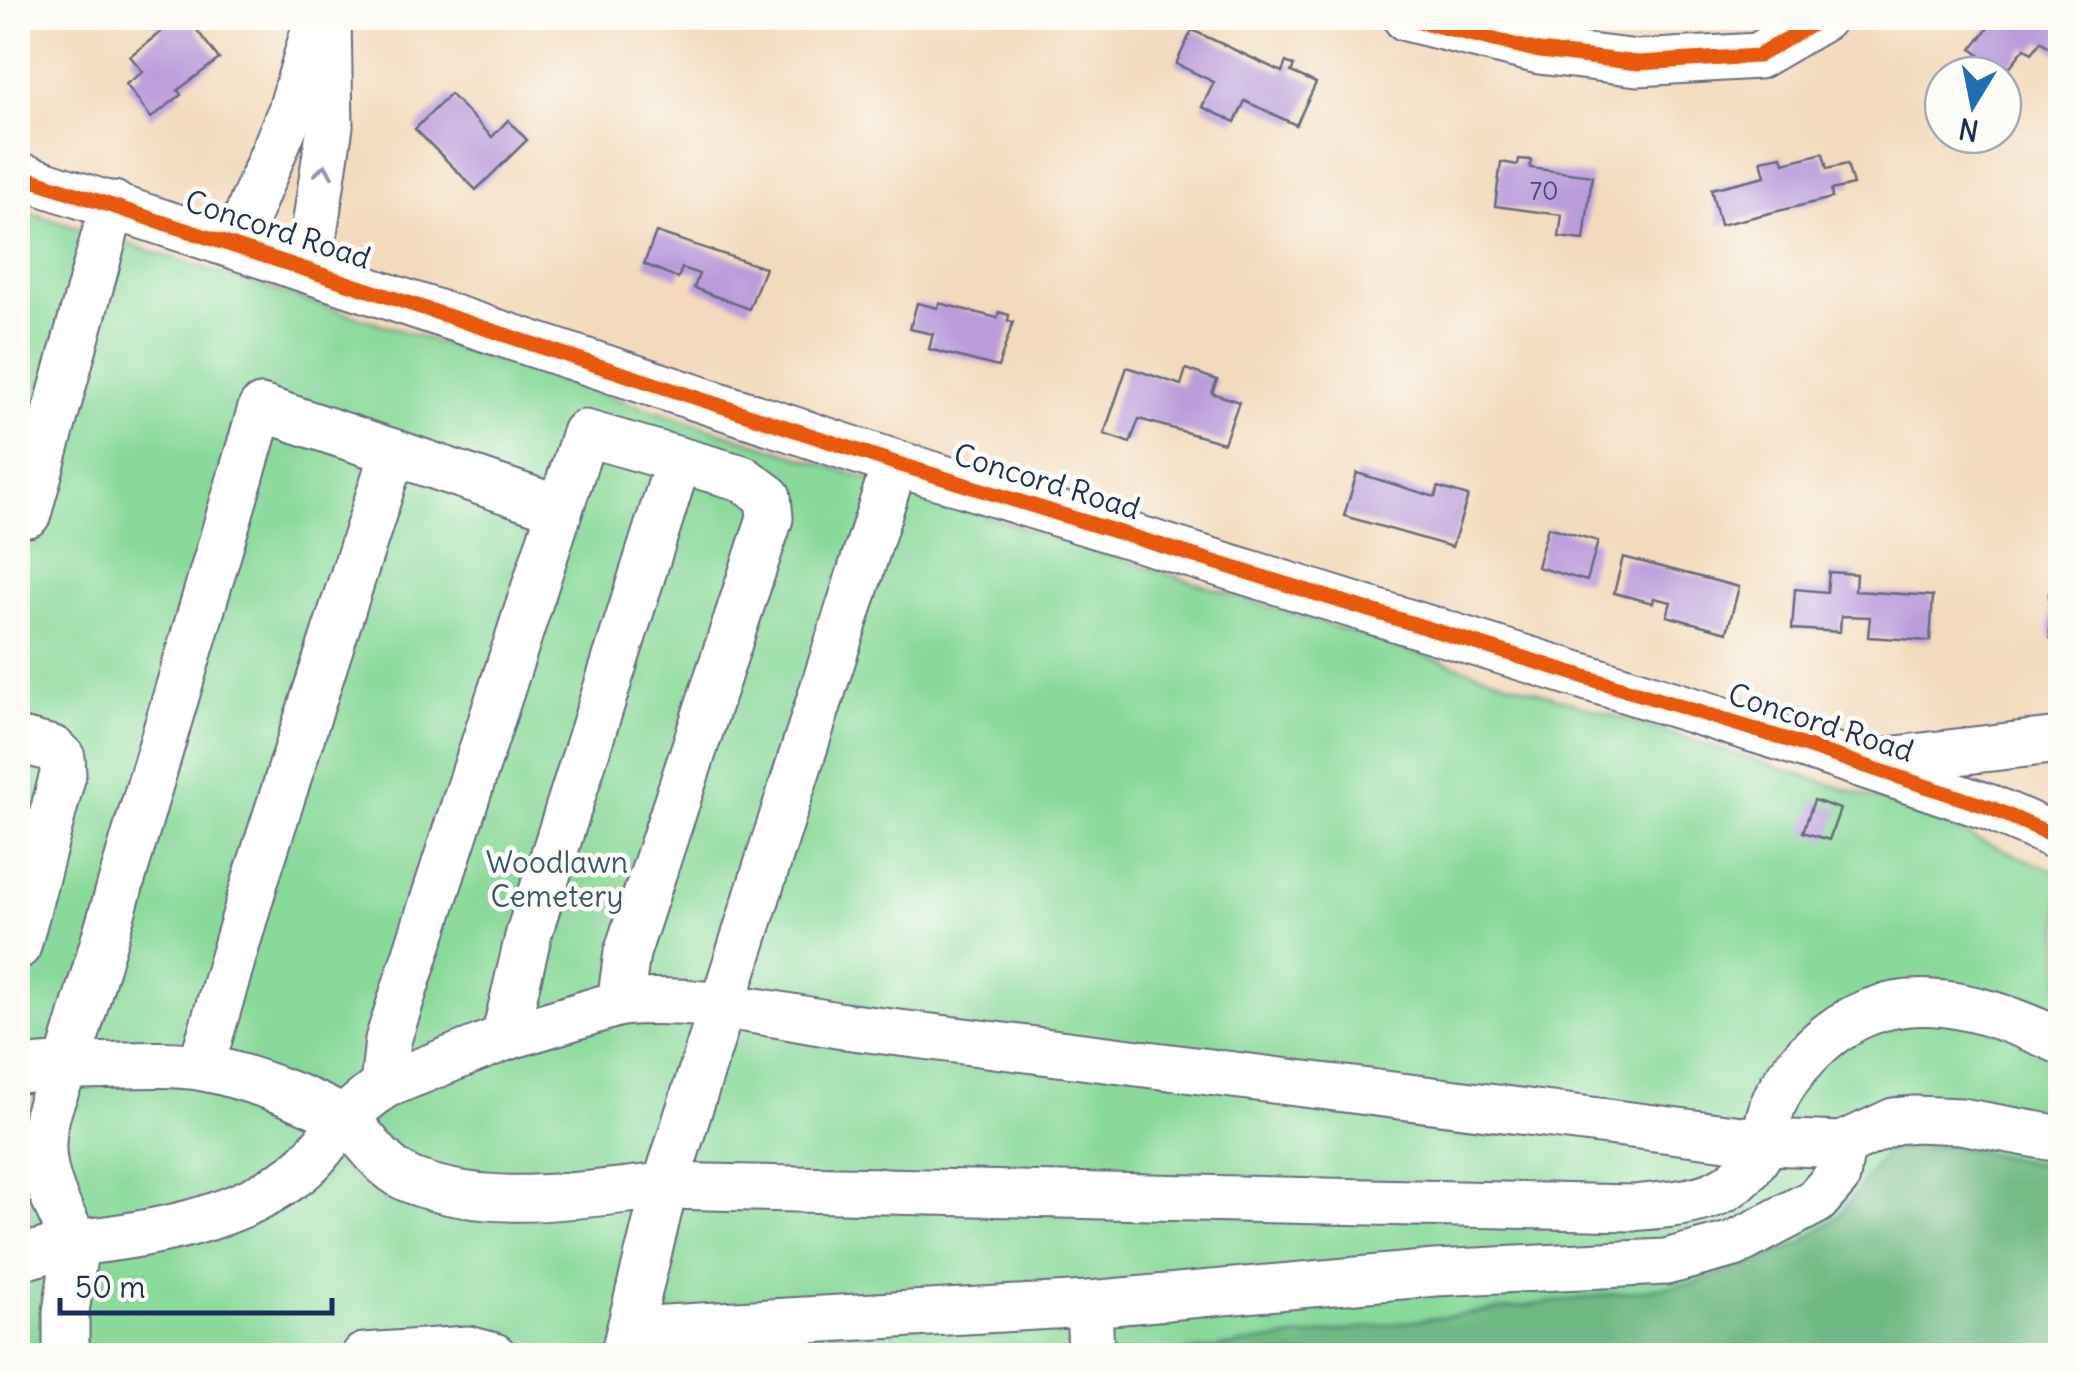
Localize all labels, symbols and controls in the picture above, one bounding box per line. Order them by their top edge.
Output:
north arrow [1923,55,2023,155]
text: N [1956,110,1981,149]
one-way arrow [312,163,333,179]
house number: 70 [1530,175,1558,207]
street label: Concord Road [181,181,375,277]
street label: Concord Road [949,435,1145,527]
street label: Concord Road [1724,674,1918,770]
park label: Woodlawn Cemetery [486,843,628,915]
scale bar [60,1253,332,1315]
text: 50 m [75,1268,145,1306]

